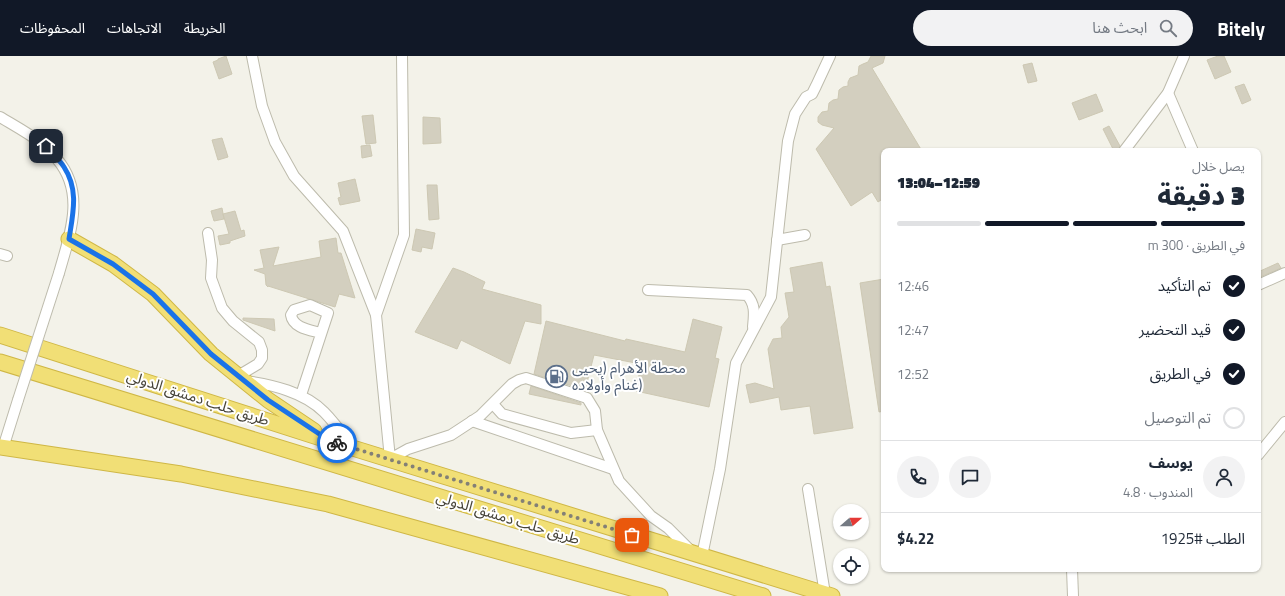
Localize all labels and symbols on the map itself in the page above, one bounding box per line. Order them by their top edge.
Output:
pin [29,129,63,163]
place label: محطة الأهرام (يحيى غنام وأولاده) [572,356,686,396]
street label: طريق حلب دمشق الدولي [124,364,273,432]
fuel station icon: محطة الأهرام (يحيى غنام وأولاده) [543,364,569,390]
courier [317,423,357,463]
street label: طريق حلب دمشق الدولي [433,485,583,551]
north arrow [833,504,869,540]
pin [615,518,649,552]

